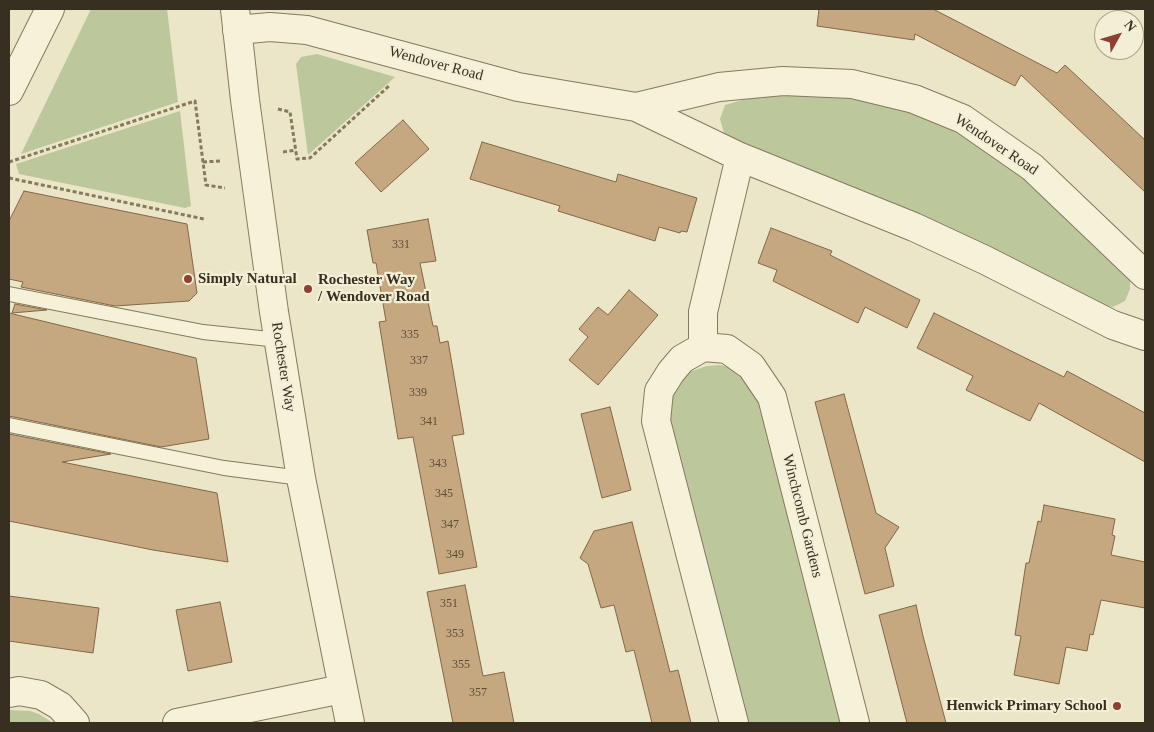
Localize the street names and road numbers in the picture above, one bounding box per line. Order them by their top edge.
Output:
street label: Wendover Road [387,43,485,85]
street label: Wendover Road [951,111,1041,179]
street label: Rochester Way [267,321,299,413]
street label: Winchcomb Gardens [778,452,826,580]

